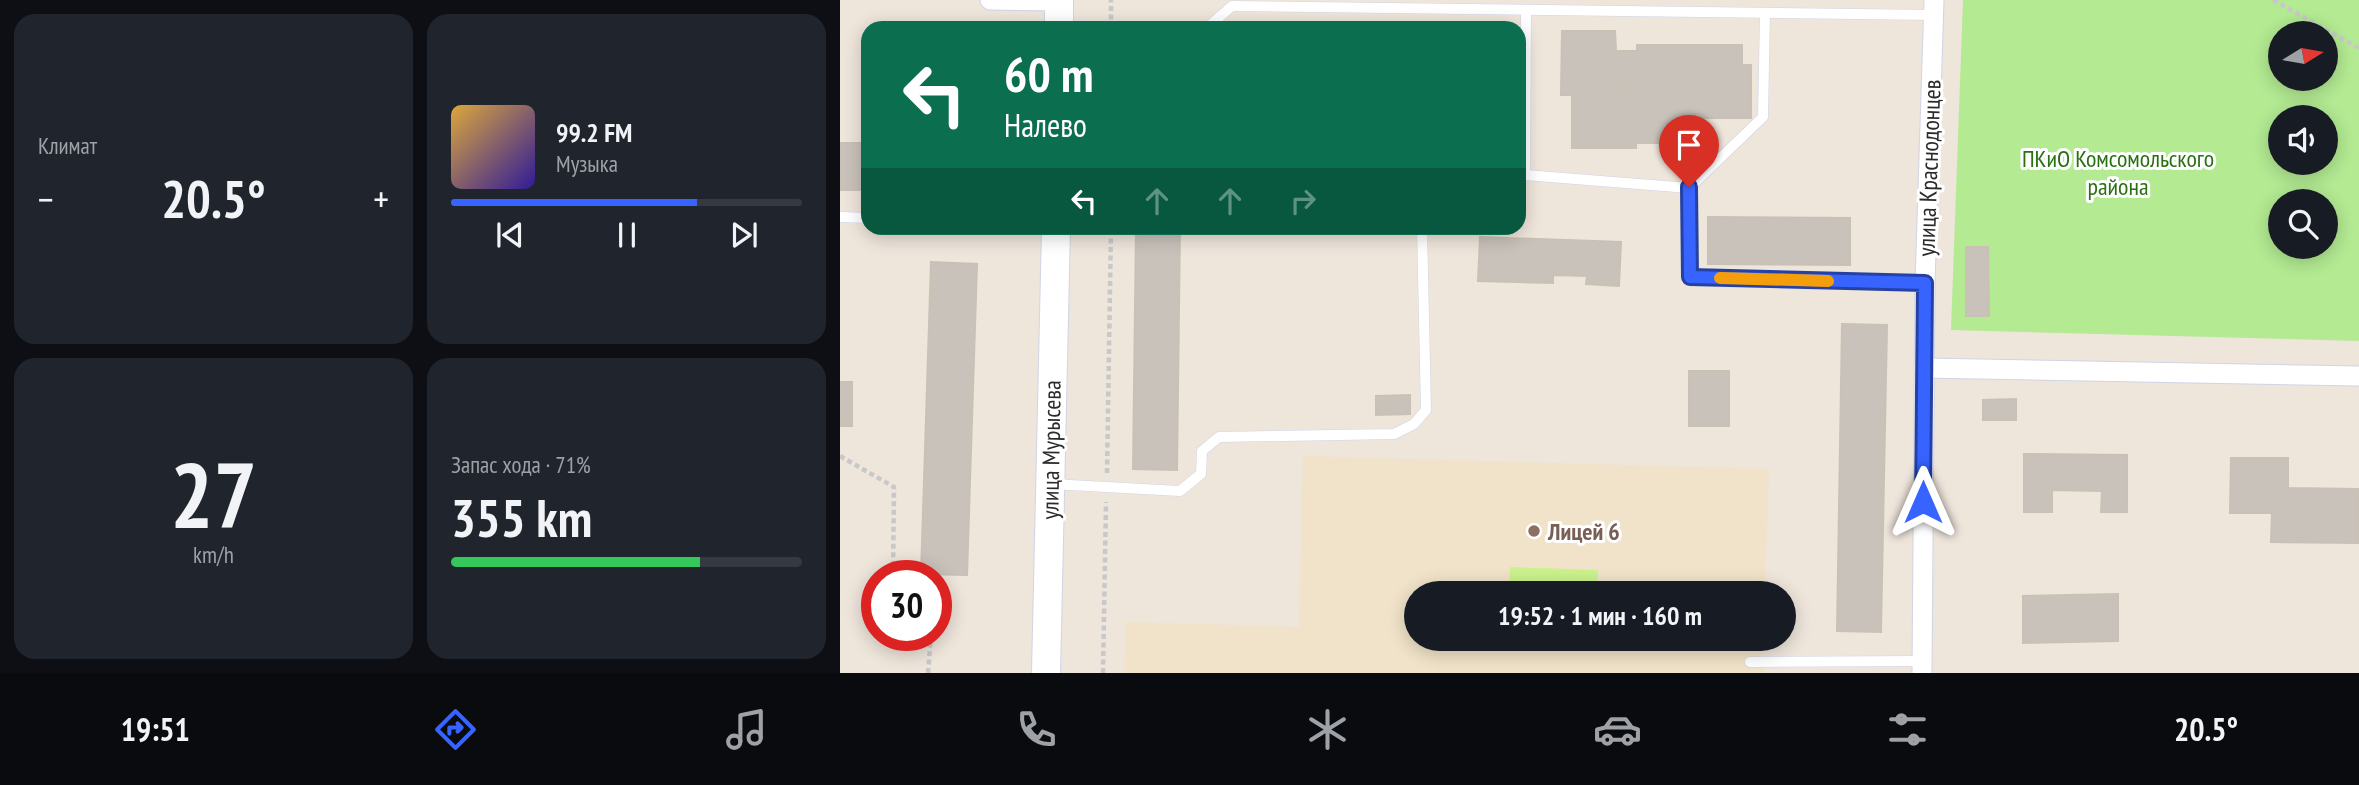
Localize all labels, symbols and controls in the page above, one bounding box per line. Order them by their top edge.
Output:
north arrow [2268,21,2338,91]
map controls [2268,21,2338,259]
text: 60 m [1004,42,1093,106]
icon: left [889,49,980,140]
street label: улица Краснодонцев [1910,79,1948,257]
text: Налево [1004,104,1087,146]
button: sound [2268,105,2338,175]
pin [1659,115,1719,187]
text: 99.2 FM [556,116,632,149]
icon: arrive [1670,126,1708,164]
text: Климат [38,131,97,160]
park label: ПКиО Комсомольского района [2022,143,2214,202]
text: Музыка [556,149,618,178]
text: 20.5° [161,165,266,232]
text: − [38,174,54,223]
text: + [373,174,389,223]
icon: left [1065,182,1103,220]
icon: ahead [1138,182,1176,220]
icon: ahead [1211,182,1249,220]
icon: right [1284,182,1322,220]
button: search [2268,189,2338,259]
icon: previous [491,216,529,254]
icon: pause [608,216,646,254]
icon: next [725,216,763,254]
street label: улица Мурысева [1034,380,1068,520]
text: 27 [170,435,257,553]
text: Запас хода · 71% [451,450,591,479]
position arrow [1886,465,1960,539]
text: 355 km [451,484,592,551]
place label: Лицей 6 [1547,516,1620,547]
marker: Лицей 6 [1526,523,1542,539]
text: km/h [193,540,234,569]
speed limit sign: 30 [861,560,952,651]
text: 19:52 · 1 мин · 160 m [1498,599,1702,632]
icon: directions [431,705,480,754]
icon: music [722,705,771,754]
icon: phone [1012,705,1061,754]
icon: climate [1303,705,1352,754]
icon: car [1593,705,1642,754]
icon: filters [1883,705,1932,754]
text: 19:51 [121,708,190,750]
text: 20.5° [2174,708,2238,750]

